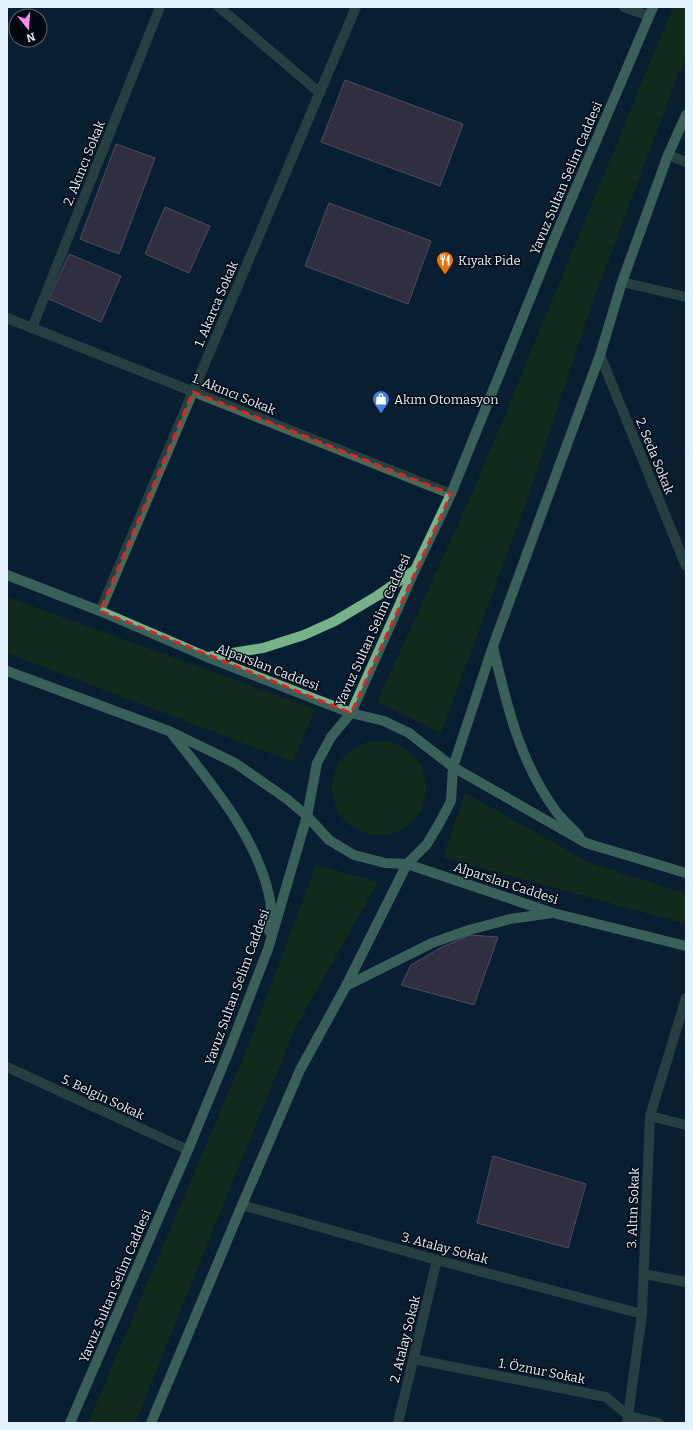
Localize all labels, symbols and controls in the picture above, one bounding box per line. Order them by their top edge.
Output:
north arrow [8,8,48,48]
text: N [24,30,37,45]
street label: Yavuz Sultan Selim Caddesi [527,99,605,257]
street label: 2. Akıncı Sokak [60,118,108,208]
restaurant icon: Kıyak Pide [435,250,455,275]
place label: Kıyak Pide [458,253,521,268]
street label: 1. Akarca Sokak [191,258,241,349]
street label: 1. Akıncı Sokak [190,370,278,418]
shop icon: Akım Otomasyon [371,389,391,414]
place label: Akım Otomasyon [394,392,499,407]
street label: 2. Seda Sokak [633,416,677,497]
street label: Yavuz Sultan Selim Caddesi [333,552,413,708]
street label: Alparslan Caddesi [215,641,322,694]
street label: Alparslan Caddesi [452,859,560,907]
street label: Yavuz Sultan Selim Caddesi [202,907,272,1067]
street label: 5. Belgin Sokak [59,1071,147,1123]
street label: 3. Altın Sokak [624,1167,642,1249]
street label: Yavuz Sultan Selim Caddesi [76,1207,154,1365]
street label: 3. Atalay Sokak [400,1229,491,1267]
street label: 2. Atalay Sokak [387,1293,423,1384]
street label: 1. Öznur Sokak [497,1355,587,1387]

